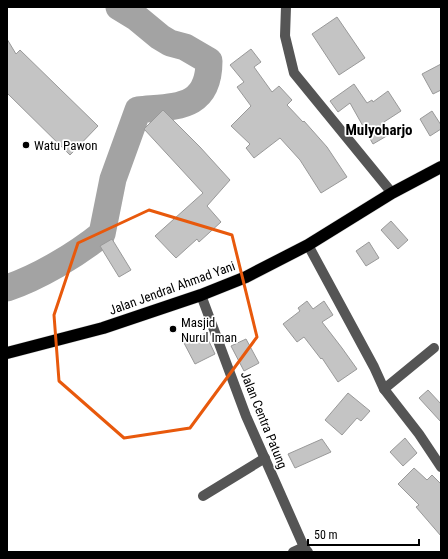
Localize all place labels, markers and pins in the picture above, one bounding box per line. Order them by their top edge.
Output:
place label: Watu Pawon [34,138,98,153]
marker: Watu Pawon [21,140,31,150]
place label: Masjid Nurul Iman [181,315,237,345]
marker: Masjid Nurul Iman [168,324,178,334]

